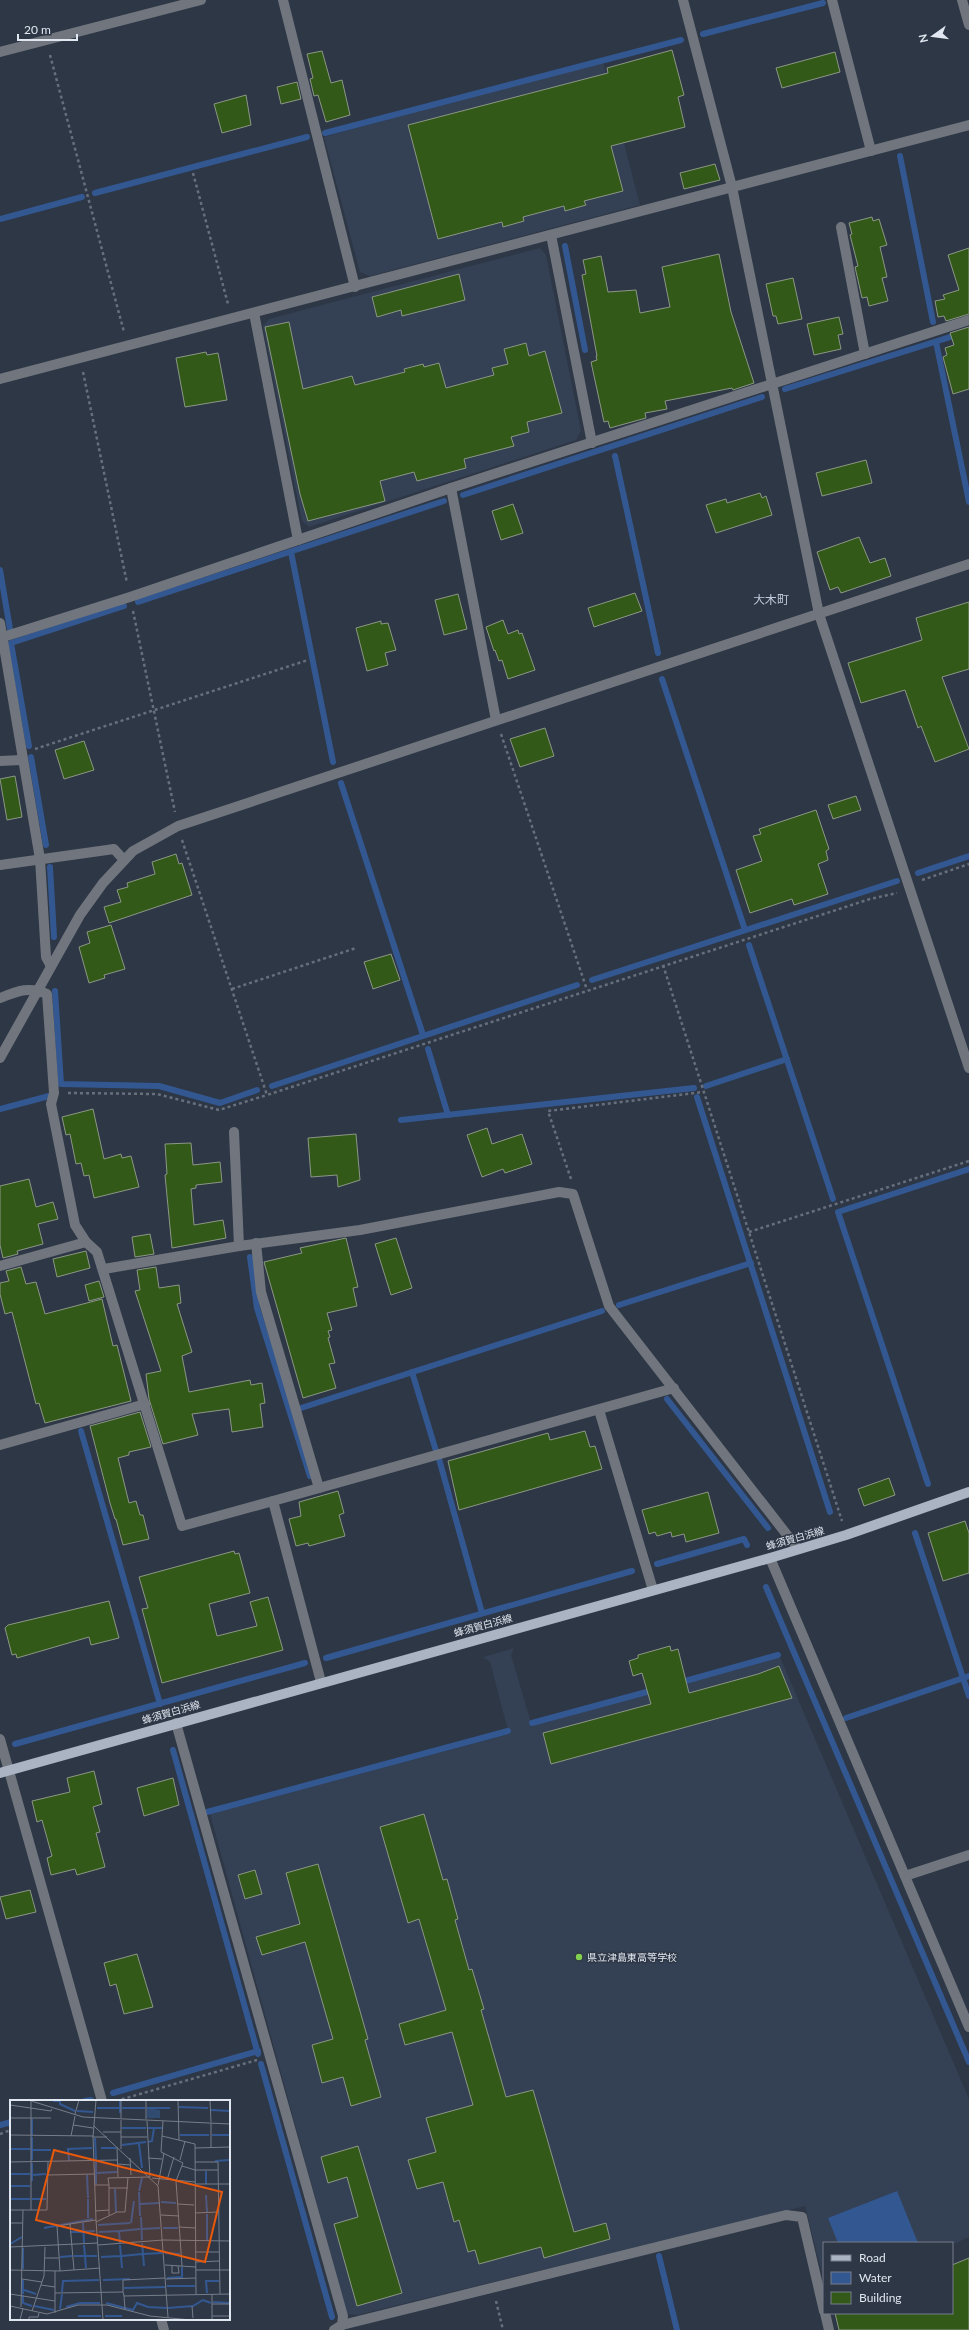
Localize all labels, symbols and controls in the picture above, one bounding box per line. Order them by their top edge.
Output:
scale bar [18,16,77,42]
north arrow [913,16,953,56]
text: 20 m [24,22,51,37]
text: N [915,33,930,44]
district label: 大木町 [753,592,789,607]
street label: 蜂須賀白浜線 [765,1524,825,1552]
street label: 蜂須賀白浜線 [452,1611,514,1639]
street label: 蜂須賀白浜線 [141,1698,201,1726]
place label: 県立津島東高等学校 [587,1951,677,1963]
marker: 県立津島東高等学校 [574,1952,584,1962]
inset map [10,2100,230,2320]
legend [823,2242,953,2314]
text: Road [859,2250,886,2265]
text: Water [859,2270,892,2285]
text: Building [859,2290,902,2305]

